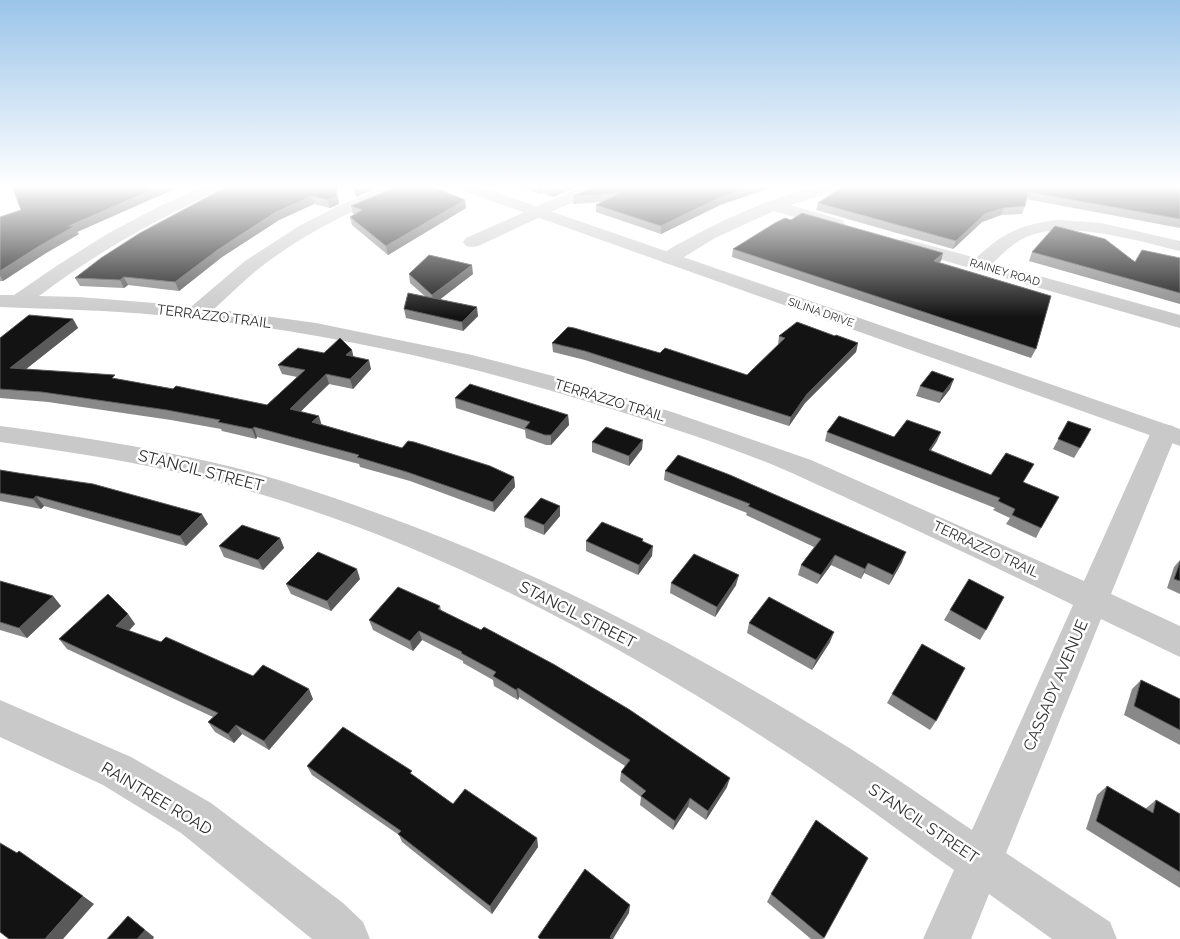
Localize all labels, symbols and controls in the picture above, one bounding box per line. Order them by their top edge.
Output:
street label: RAINEY ROAD [968,256,1042,289]
street label: SILINA DRIVE [786,295,856,330]
street label: TERRAZZO TRAIL [156,301,272,331]
street label: TERRAZZO TRAIL [553,376,667,424]
street label: STANCIL STREET [136,446,266,495]
street label: TERRAZZO TRAIL [931,518,1041,580]
street label: STANCIL STREET [516,577,640,652]
street label: CASSADY AVENUE [1019,617,1092,753]
street label: RAINTREE ROAD [98,758,215,839]
street label: STANCIL STREET [865,780,983,867]

